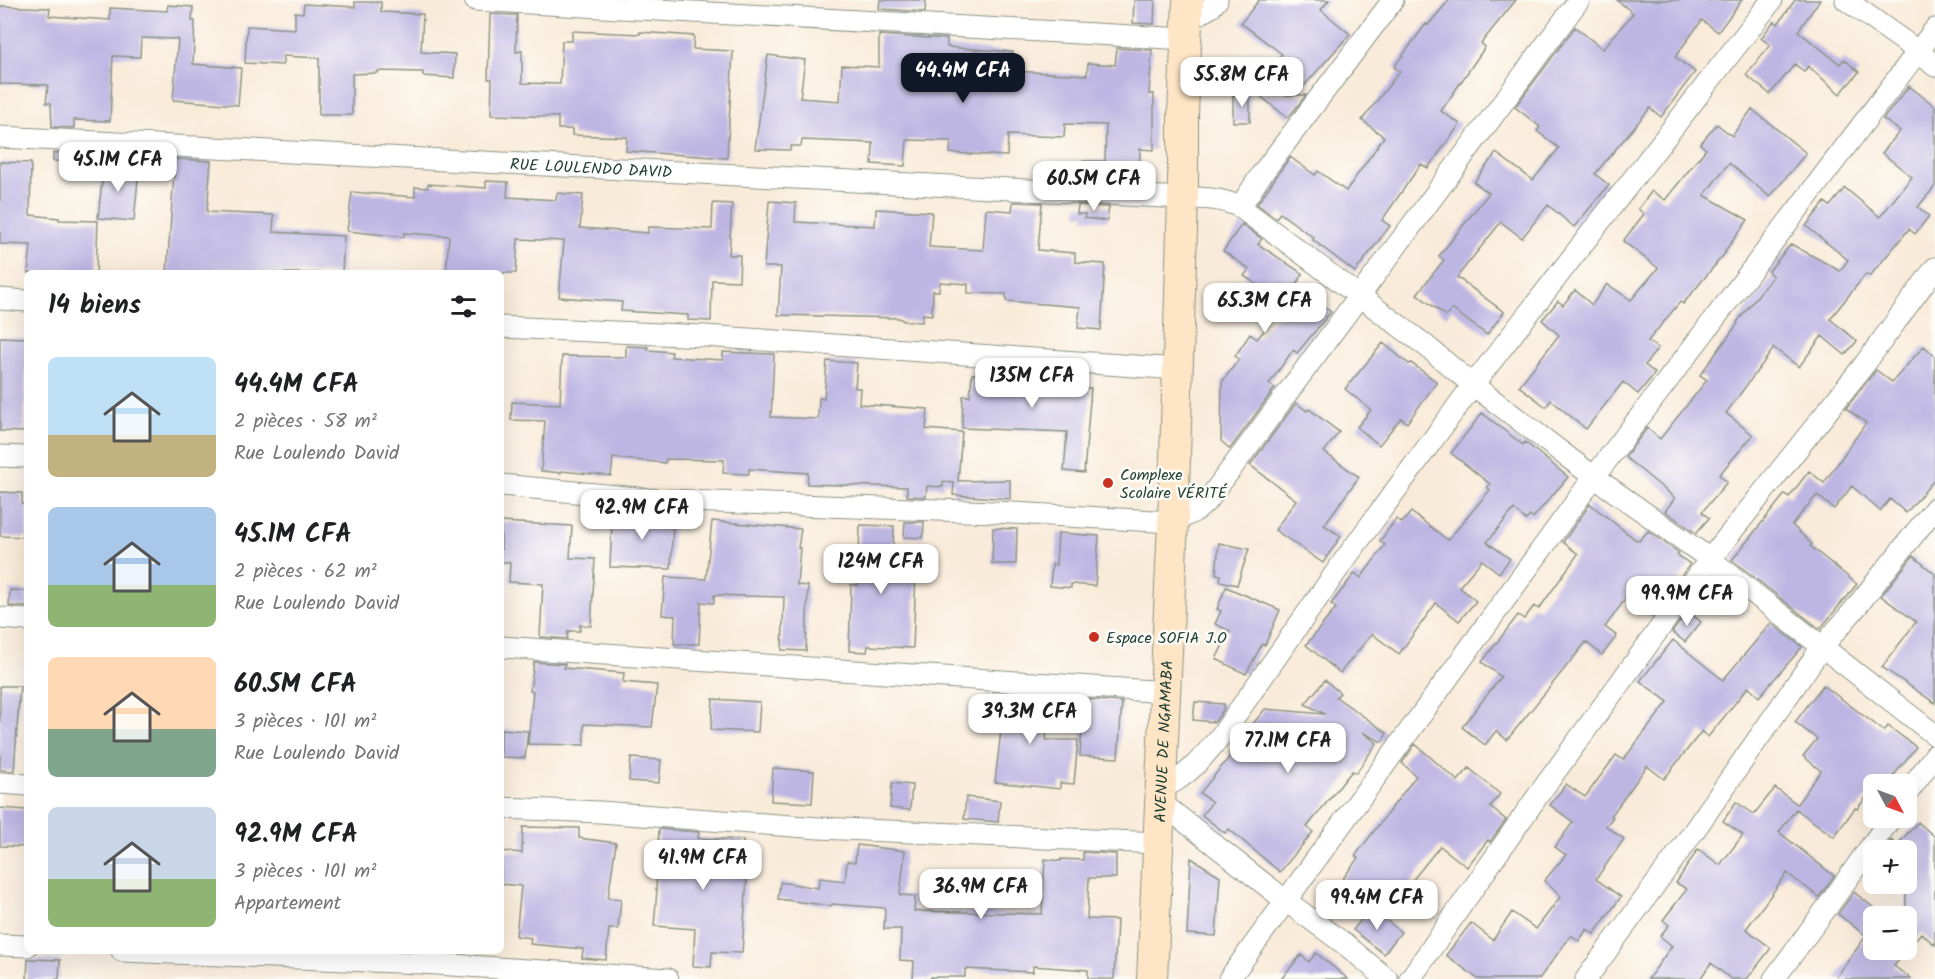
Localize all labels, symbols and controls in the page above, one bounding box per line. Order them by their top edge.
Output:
pin: 44.4M CFA [894,53,1032,104]
text: 44.4M CFA [915,56,1011,88]
pin: 55.8M CFA [1173,57,1311,108]
text: 55.8M CFA [1194,60,1290,92]
pin: 45.1M CFA [49,142,187,193]
text: 45.1M CFA [73,145,163,177]
street label: RUE LOULENDO DAVID [509,152,673,186]
pin: 60.5M CFA [1025,161,1163,212]
text: 60.5M CFA [1047,164,1141,196]
pin: 65.3M CFA [1196,283,1334,334]
text: 14 biens [48,285,141,327]
text: 65.3M CFA [1217,286,1313,318]
icon: filters [447,290,480,323]
pin: 135M CFA [970,358,1094,409]
text: 135M CFA [989,361,1075,393]
text: 44.4M CFA [234,364,359,406]
icon: home [96,381,168,453]
text: 2 pièces · 58 m² [234,406,377,438]
text: Rue Loulendo David [234,438,399,470]
place label: Complexe Scolaire VÉRITÉ [1120,463,1228,506]
marker: Complexe Scolaire VÉRITÉ [1101,476,1115,490]
pin: 92.9M CFA [573,490,711,541]
text: 92.9M CFA [594,493,690,525]
text: 45.1M CFA [234,514,352,556]
icon: home [96,531,168,603]
pin: 124M CFA [819,544,943,595]
text: 124M CFA [837,547,925,579]
text: 2 pièces · 62 m² [234,556,377,588]
pin: 99.9M CFA [1618,576,1756,627]
text: 99.9M CFA [1640,579,1734,611]
text: Rue Loulendo David [234,588,399,620]
place label: Espace SOFIA J.O [1106,626,1227,651]
marker: Espace SOFIA J.O [1087,630,1101,644]
street label: AVENUE DE NGAMABA [1148,659,1181,823]
text: 60.5M CFA [234,664,357,706]
icon: home [96,681,168,753]
pin: 39.3M CFA [961,694,1099,745]
text: 39.3M CFA [982,697,1078,729]
text: 3 pièces · 101 m² [234,706,376,738]
pin: 77.1M CFA [1219,723,1357,774]
text: 77.1M CFA [1244,726,1332,758]
text: Rue Loulendo David [234,738,399,770]
north arrow [1863,774,1917,828]
map controls [1863,774,1917,960]
text: 92.9M CFA [234,814,358,856]
icon: home [96,831,168,903]
pin: 41.9M CFA [634,840,772,891]
button: + [1863,840,1917,894]
text: 41.9M CFA [658,843,748,875]
text: 3 pièces · 101 m² [234,856,376,888]
pin: 36.9M CFA [912,869,1050,920]
text: 36.9M CFA [933,872,1029,904]
pin: 99.4M CFA [1308,880,1446,931]
text: 99.4M CFA [1330,883,1424,915]
text: Appartement [234,888,341,920]
button: − [1863,906,1917,960]

